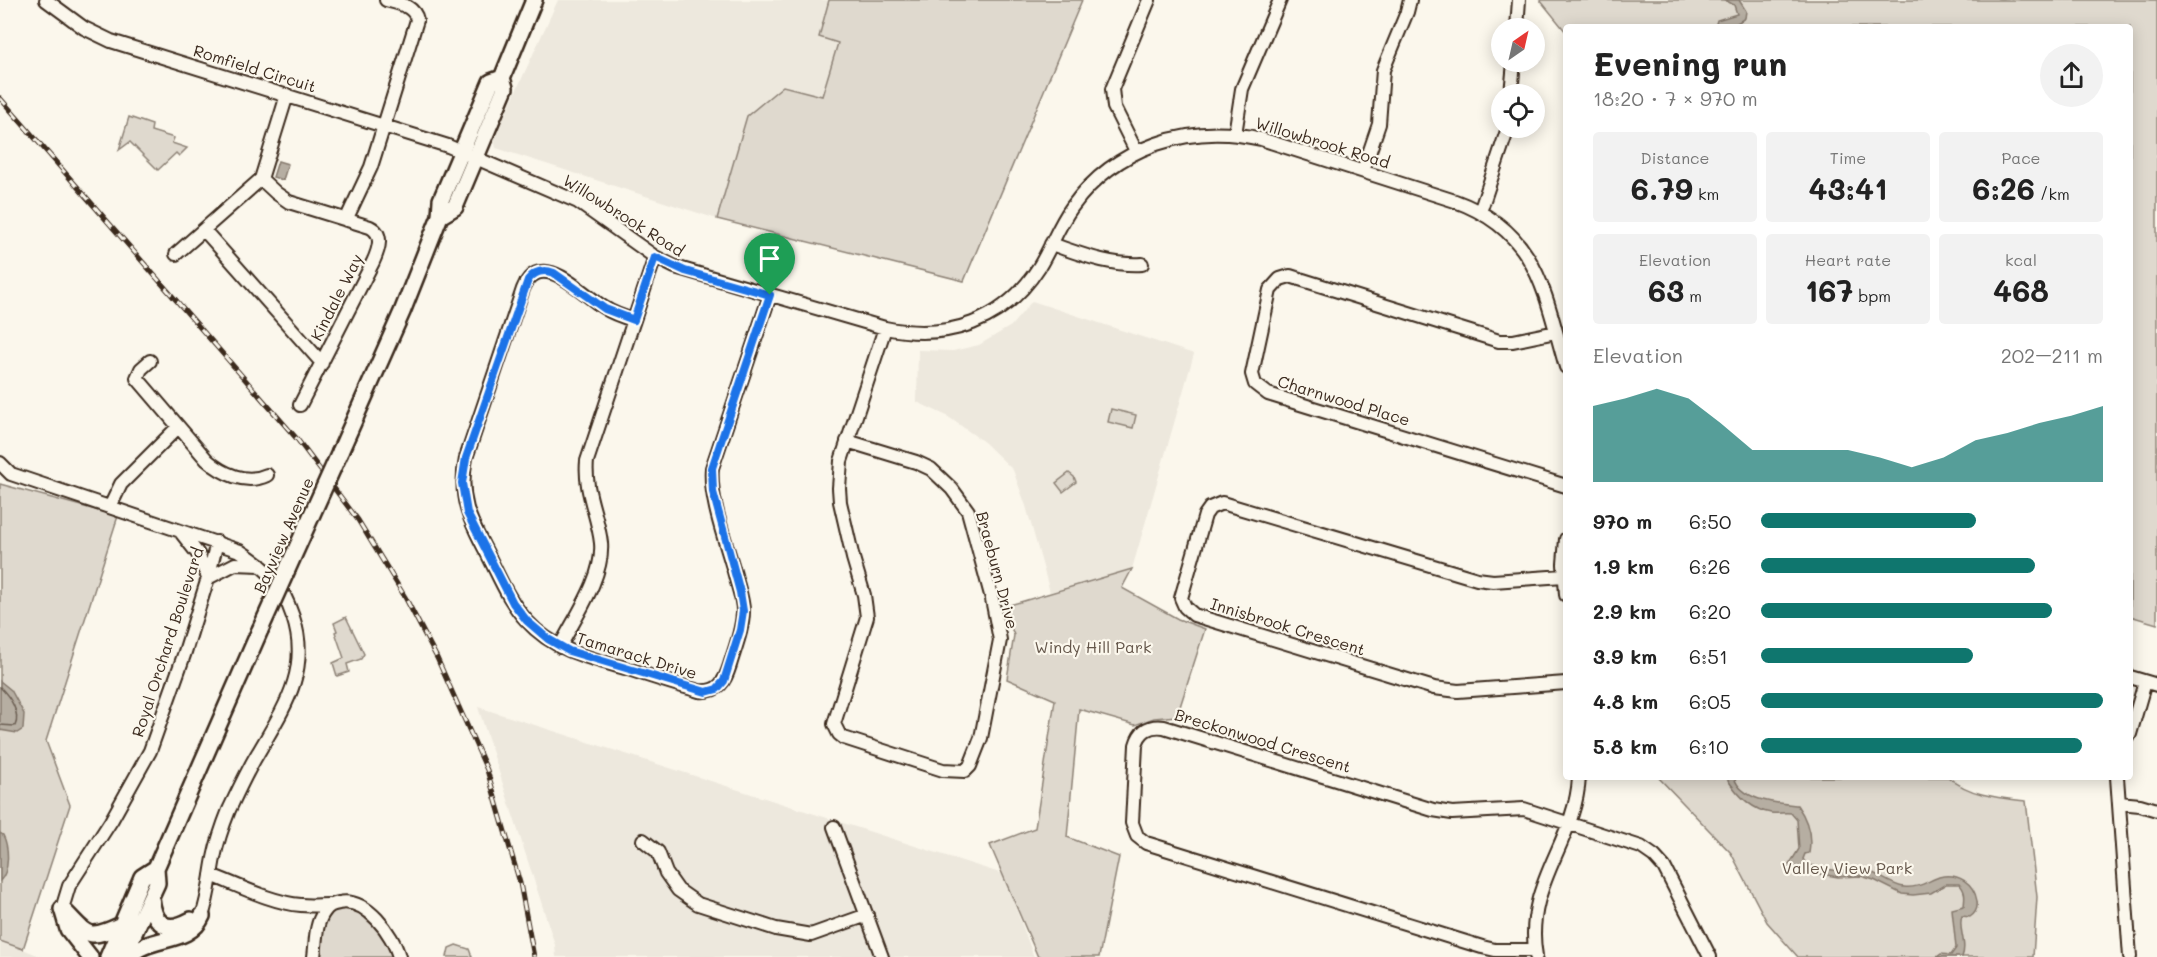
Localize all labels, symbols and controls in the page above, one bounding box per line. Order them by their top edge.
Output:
north arrow [1491,18,1545,72]
map controls [1491,18,1545,138]
street label: Romfield Circuit [191,39,319,97]
text: Evening run [1593,41,1787,84]
button: share [2040,44,2103,107]
button: locate [1491,84,1545,138]
text: 18:20 · 7 × 970 m [1593,85,1758,111]
street label: Willowbrook Road [1253,112,1393,172]
text: Distance [1641,147,1709,168]
text: Time [1830,147,1866,168]
text: Pace [2001,147,2041,168]
text: 6.79 [1631,168,1693,208]
text: 43:41 [1809,168,1887,208]
text: 6:26 [1972,168,2035,208]
street label: Willowbrook Road [559,169,689,261]
text: km [1693,183,1719,204]
text: /km [2035,183,2070,204]
pin [744,233,795,295]
icon: arrive [753,242,786,275]
text: Elevation [1639,249,1711,270]
text: Heart rate [1805,249,1891,270]
text: kcal [2005,249,2037,270]
street label: Kindale Way [305,250,367,344]
text: 63 [1648,270,1684,310]
text: 167 [1805,270,1853,310]
text: 468 [1993,270,2049,310]
text: m [1684,285,1702,306]
text: bpm [1853,285,1891,306]
text: Elevation [1593,342,1683,368]
text: 202–211 m [2001,342,2103,368]
street label: Charnwood Place [1275,370,1413,430]
street label: Bayview Avenue [248,474,318,596]
text: 970 m [1593,508,1652,534]
text: 6:50 [1689,508,1731,534]
street label: Braeburn Drive [972,509,1024,631]
street label: Royal Orchard Boulevard [126,544,208,740]
text: 1.9 km [1593,553,1654,579]
text: 6:26 [1689,553,1731,579]
street label: Innisbrook Crescent [1208,592,1368,660]
text: 2.9 km [1593,598,1656,624]
text: 6:20 [1689,598,1731,624]
street label: Tamarack Drive [574,627,700,683]
park label: Windy Hill Park [1034,636,1152,657]
text: 3.9 km [1593,643,1657,669]
text: 6:51 [1689,643,1728,669]
text: 4.8 km [1593,688,1658,714]
text: 6:05 [1689,688,1731,714]
street label: Breckonwood Crescent [1172,703,1354,777]
text: 5.8 km [1593,733,1657,759]
text: 6:10 [1689,733,1729,759]
park label: Valley View Park [1782,857,1912,878]

